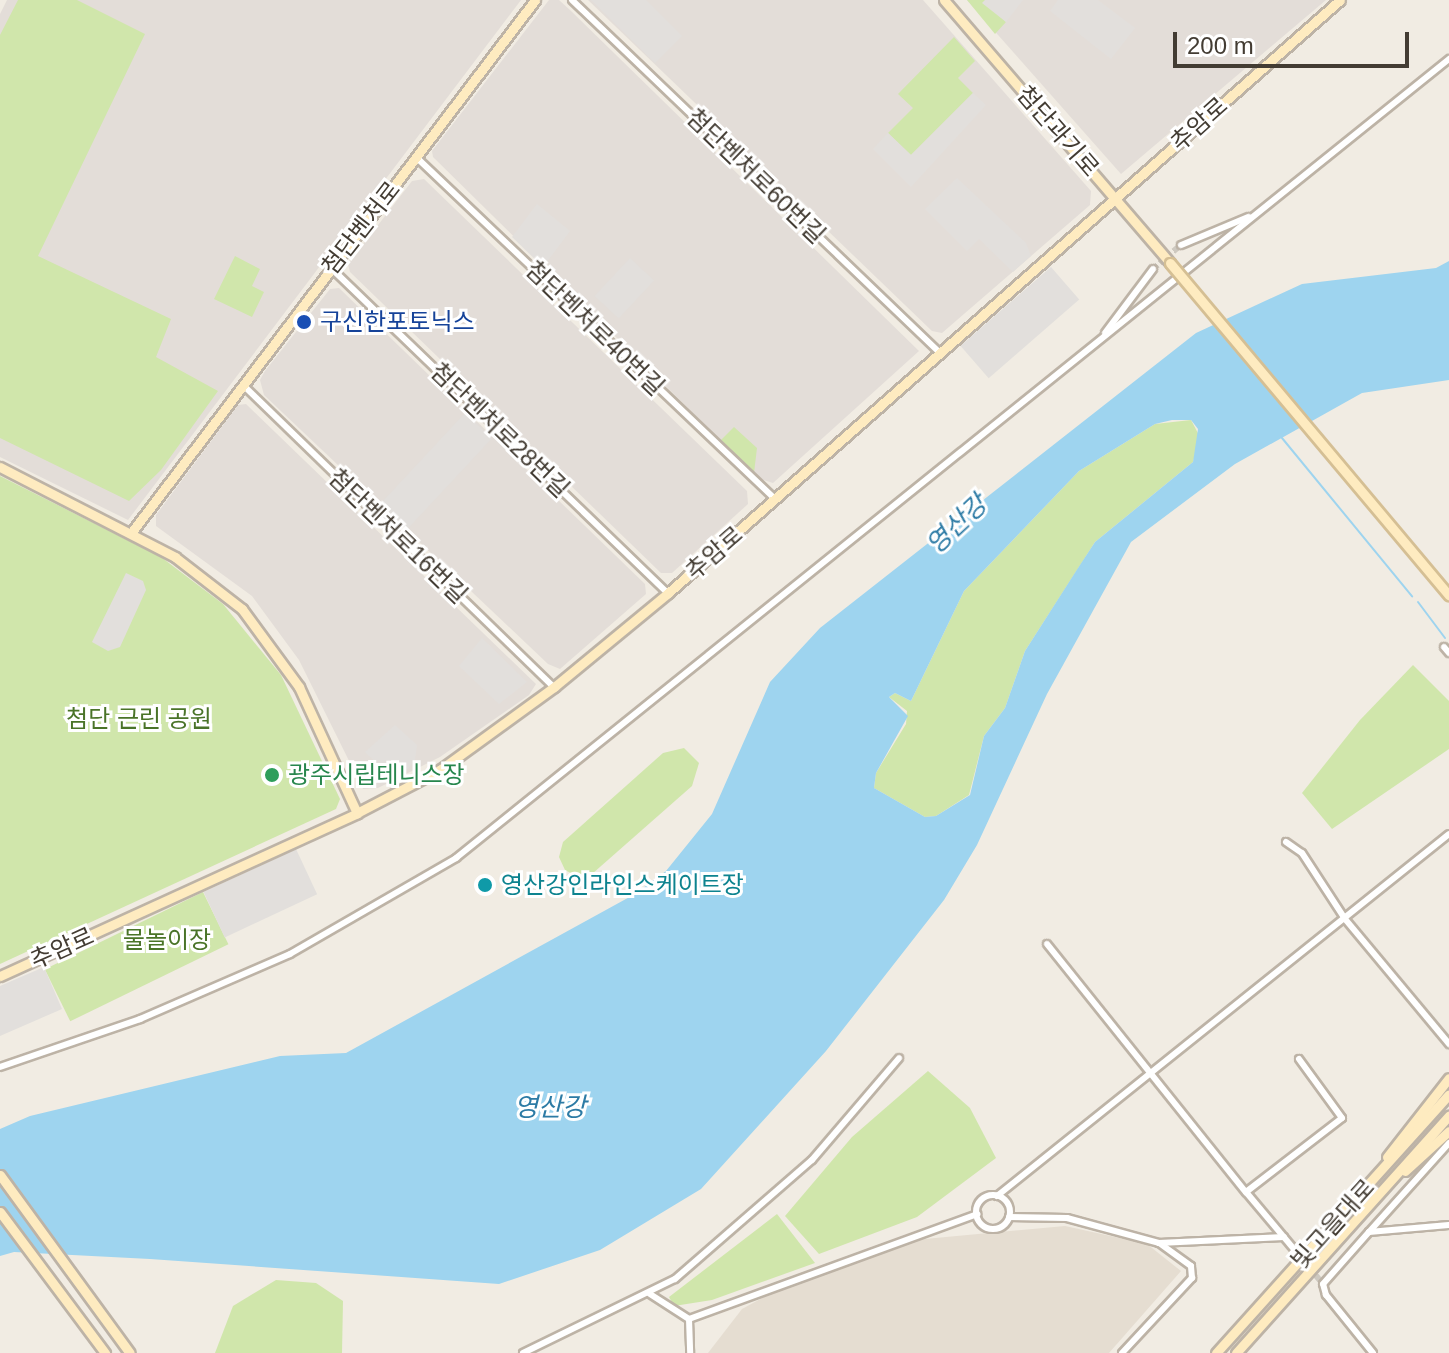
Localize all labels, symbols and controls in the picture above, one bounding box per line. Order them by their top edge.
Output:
scale bar [1177,16,1413,66]
text: 200 m [1187,32,1254,59]
street label: 첨단과기로 [1011,80,1105,182]
street label: 추암로 [1165,91,1233,157]
street label: 첨단벤처로60번길 [681,103,831,249]
street label: 첨단벤처로 [316,176,406,280]
street label: 첨단벤처로40번길 [520,255,670,401]
place label: 구신한포토닉스 [320,308,475,336]
marker: 구신한포토닉스 [295,313,313,331]
street label: 첨단벤처로28번길 [425,357,575,503]
street label: 첨단벤처로16번길 [323,463,473,609]
water label: 영산강 [920,489,994,561]
street label: 추암로 [680,520,748,586]
park label: 첨단 근린 공원 [66,705,212,733]
place label: 광주시립테니스장 [288,761,465,789]
marker: 광주시립테니스장 [263,766,281,784]
place label: 영산강인라인스케이트장 [501,871,744,899]
marker: 영산강인라인스케이트장 [476,876,494,894]
street label: 추암로 [26,921,98,975]
park label: 물놀이장 [123,926,211,954]
water label: 영산강 [514,1092,586,1124]
street label: 빛고을대로 [1285,1173,1381,1275]

